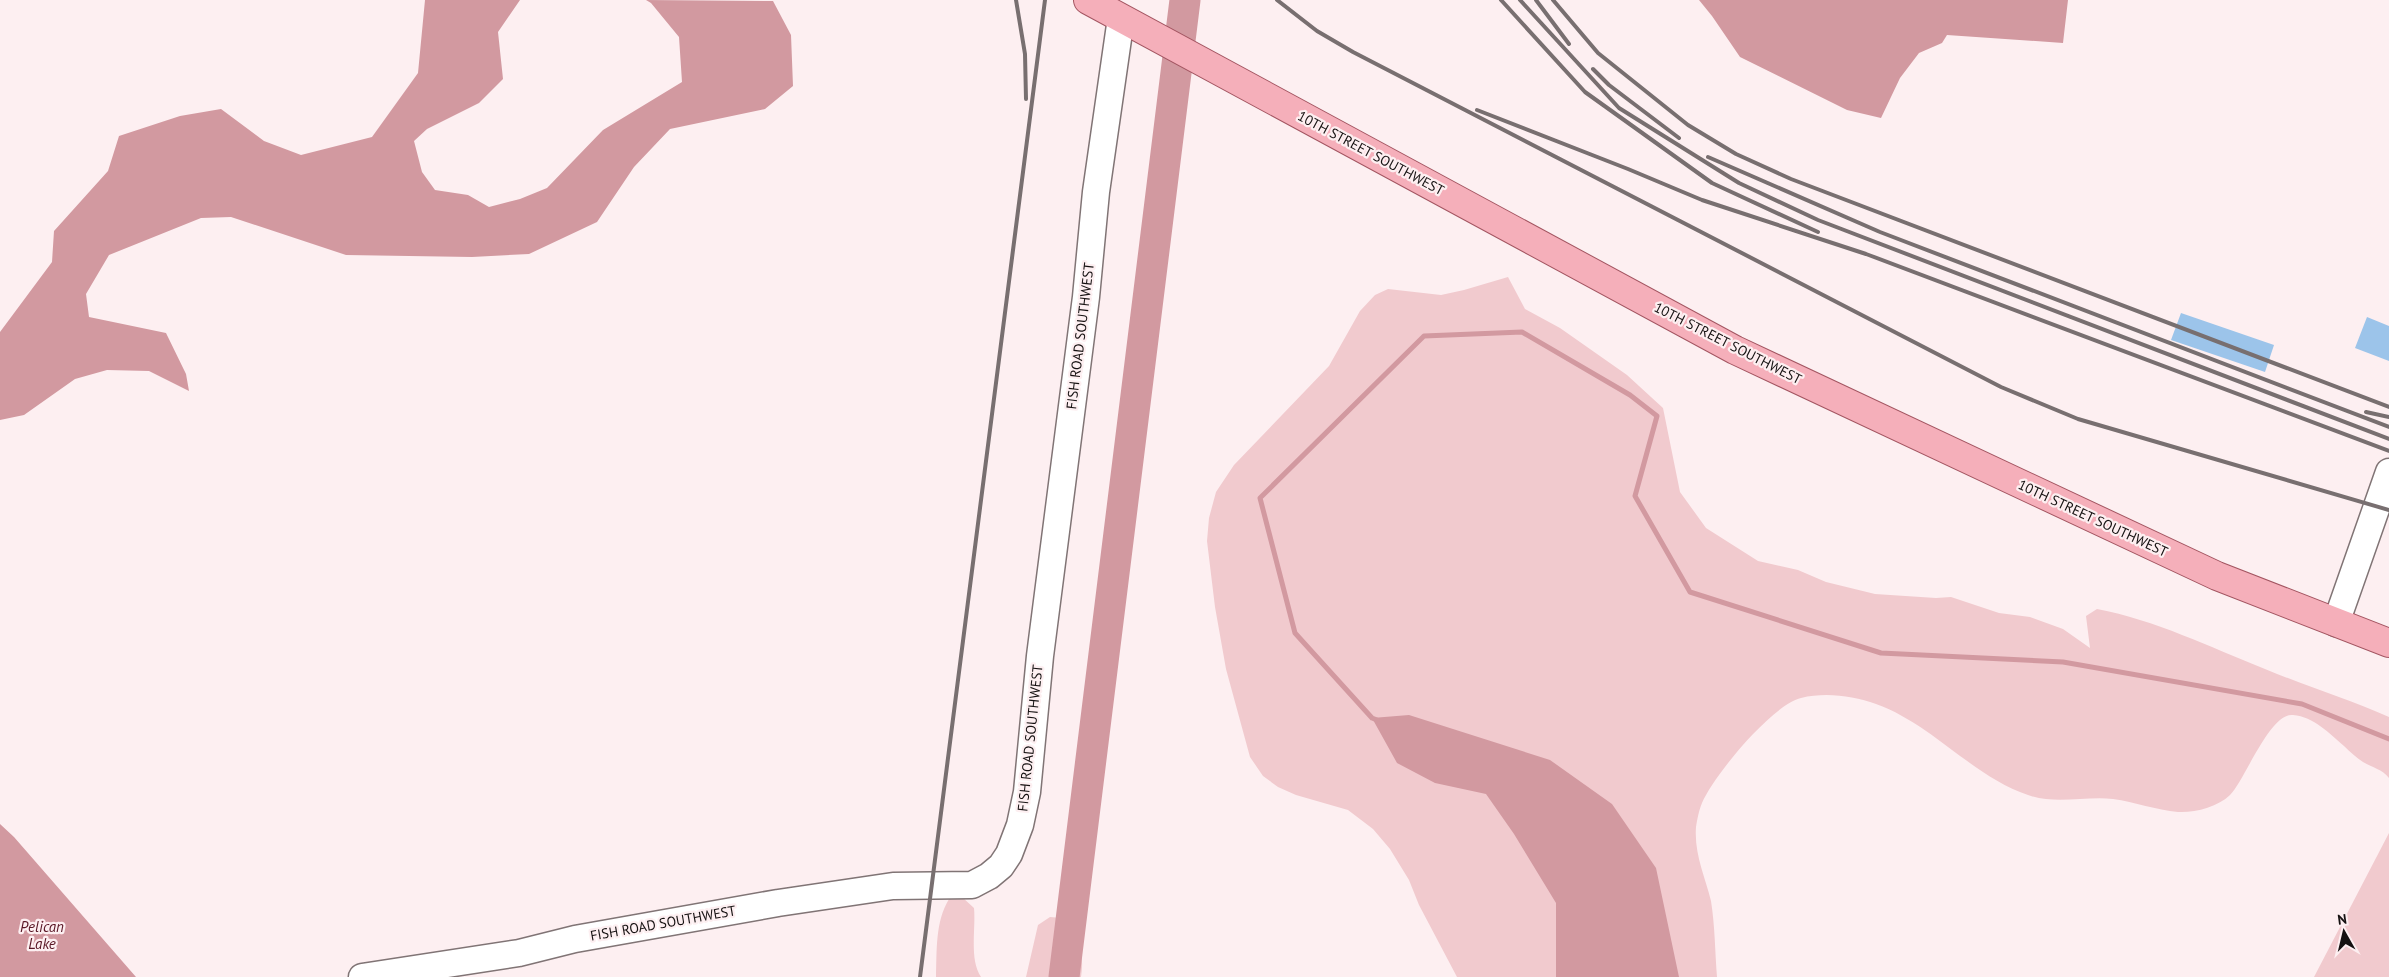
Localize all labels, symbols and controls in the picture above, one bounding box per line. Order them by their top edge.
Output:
street label: 10TH STREET SOUTHWEST [1295,107,1448,199]
street label: FISH ROAD SOUTHWEST [1062,261,1098,410]
street label: 10TH STREET SOUTHWEST [1651,298,1805,388]
street label: 10TH STREET SOUTHWEST [2015,475,2171,561]
street label: FISH ROAD SOUTHWEST [1013,663,1047,812]
street label: FISH ROAD SOUTHWEST [589,901,737,945]
north arrow [2319,907,2369,957]
text: N [2336,910,2348,929]
water label: Pelican Lake [20,917,64,953]

